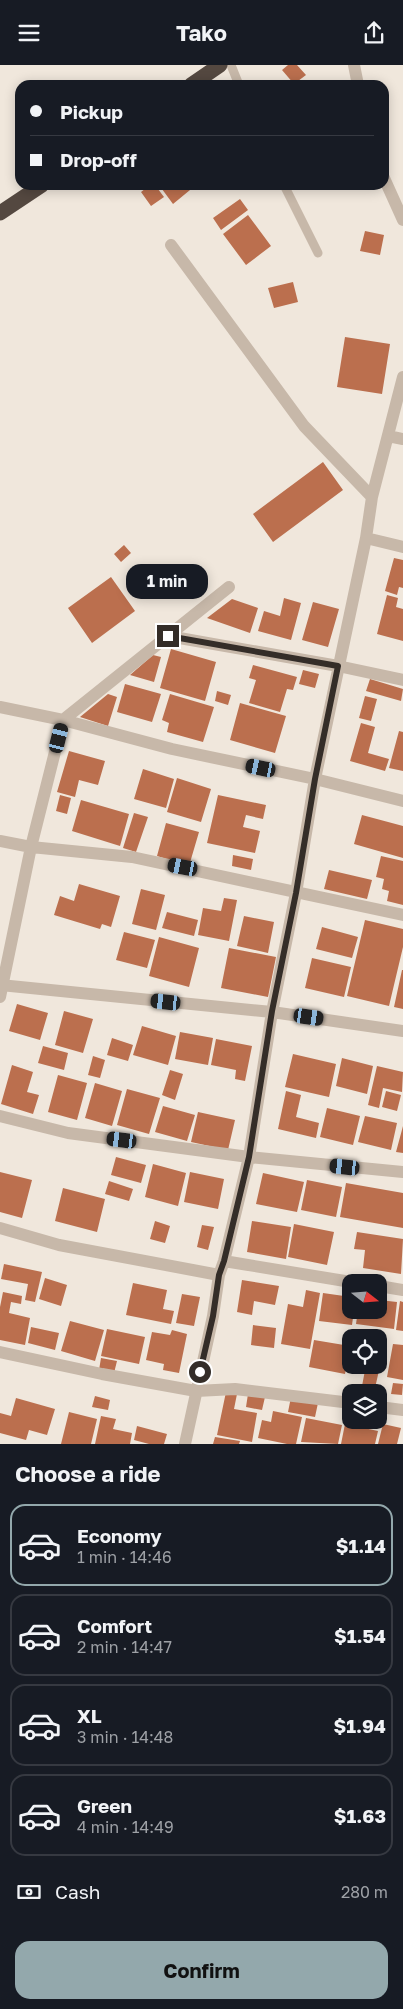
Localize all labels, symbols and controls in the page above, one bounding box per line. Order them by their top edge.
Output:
icon: menu [15,19,43,47]
text: Tako [176,19,227,46]
icon: share [360,19,388,47]
text: Pickup [60,100,123,123]
text: Drop-off [60,148,137,171]
callout: 1 min [127,563,209,599]
text: 1 min [147,571,187,591]
route end [157,625,179,647]
car [48,722,69,754]
car [244,758,277,778]
car [166,857,199,877]
car [150,993,181,1011]
car [293,1007,324,1027]
car [106,1131,137,1149]
car [329,1158,360,1176]
north arrow [342,1274,388,1319]
map controls [342,1274,387,1429]
button: locate [342,1329,387,1374]
route start [189,1361,211,1383]
button: layers [342,1384,387,1429]
text: Choose a ride [15,1460,161,1487]
icon: car [17,1523,62,1568]
text: Economy [77,1524,162,1547]
text: $1.14 [336,1534,386,1557]
text: 1 min · 14:46 [77,1547,172,1567]
icon: car [17,1613,62,1658]
text: Comfort [77,1614,152,1637]
text: $1.54 [334,1624,386,1647]
text: 2 min · 14:47 [77,1637,172,1657]
icon: car [17,1703,62,1748]
text: XL [77,1704,102,1727]
text: $1.94 [333,1714,386,1737]
text: 3 min · 14:48 [77,1727,173,1747]
icon: car [17,1793,62,1838]
text: Green [77,1794,132,1817]
text: $1.63 [334,1804,386,1827]
text: 4 min · 14:49 [77,1817,174,1837]
icon: cash [15,1878,43,1906]
text: Cash [55,1880,100,1903]
text: 280 m [341,1882,388,1902]
button: Confirm [15,1941,388,1999]

